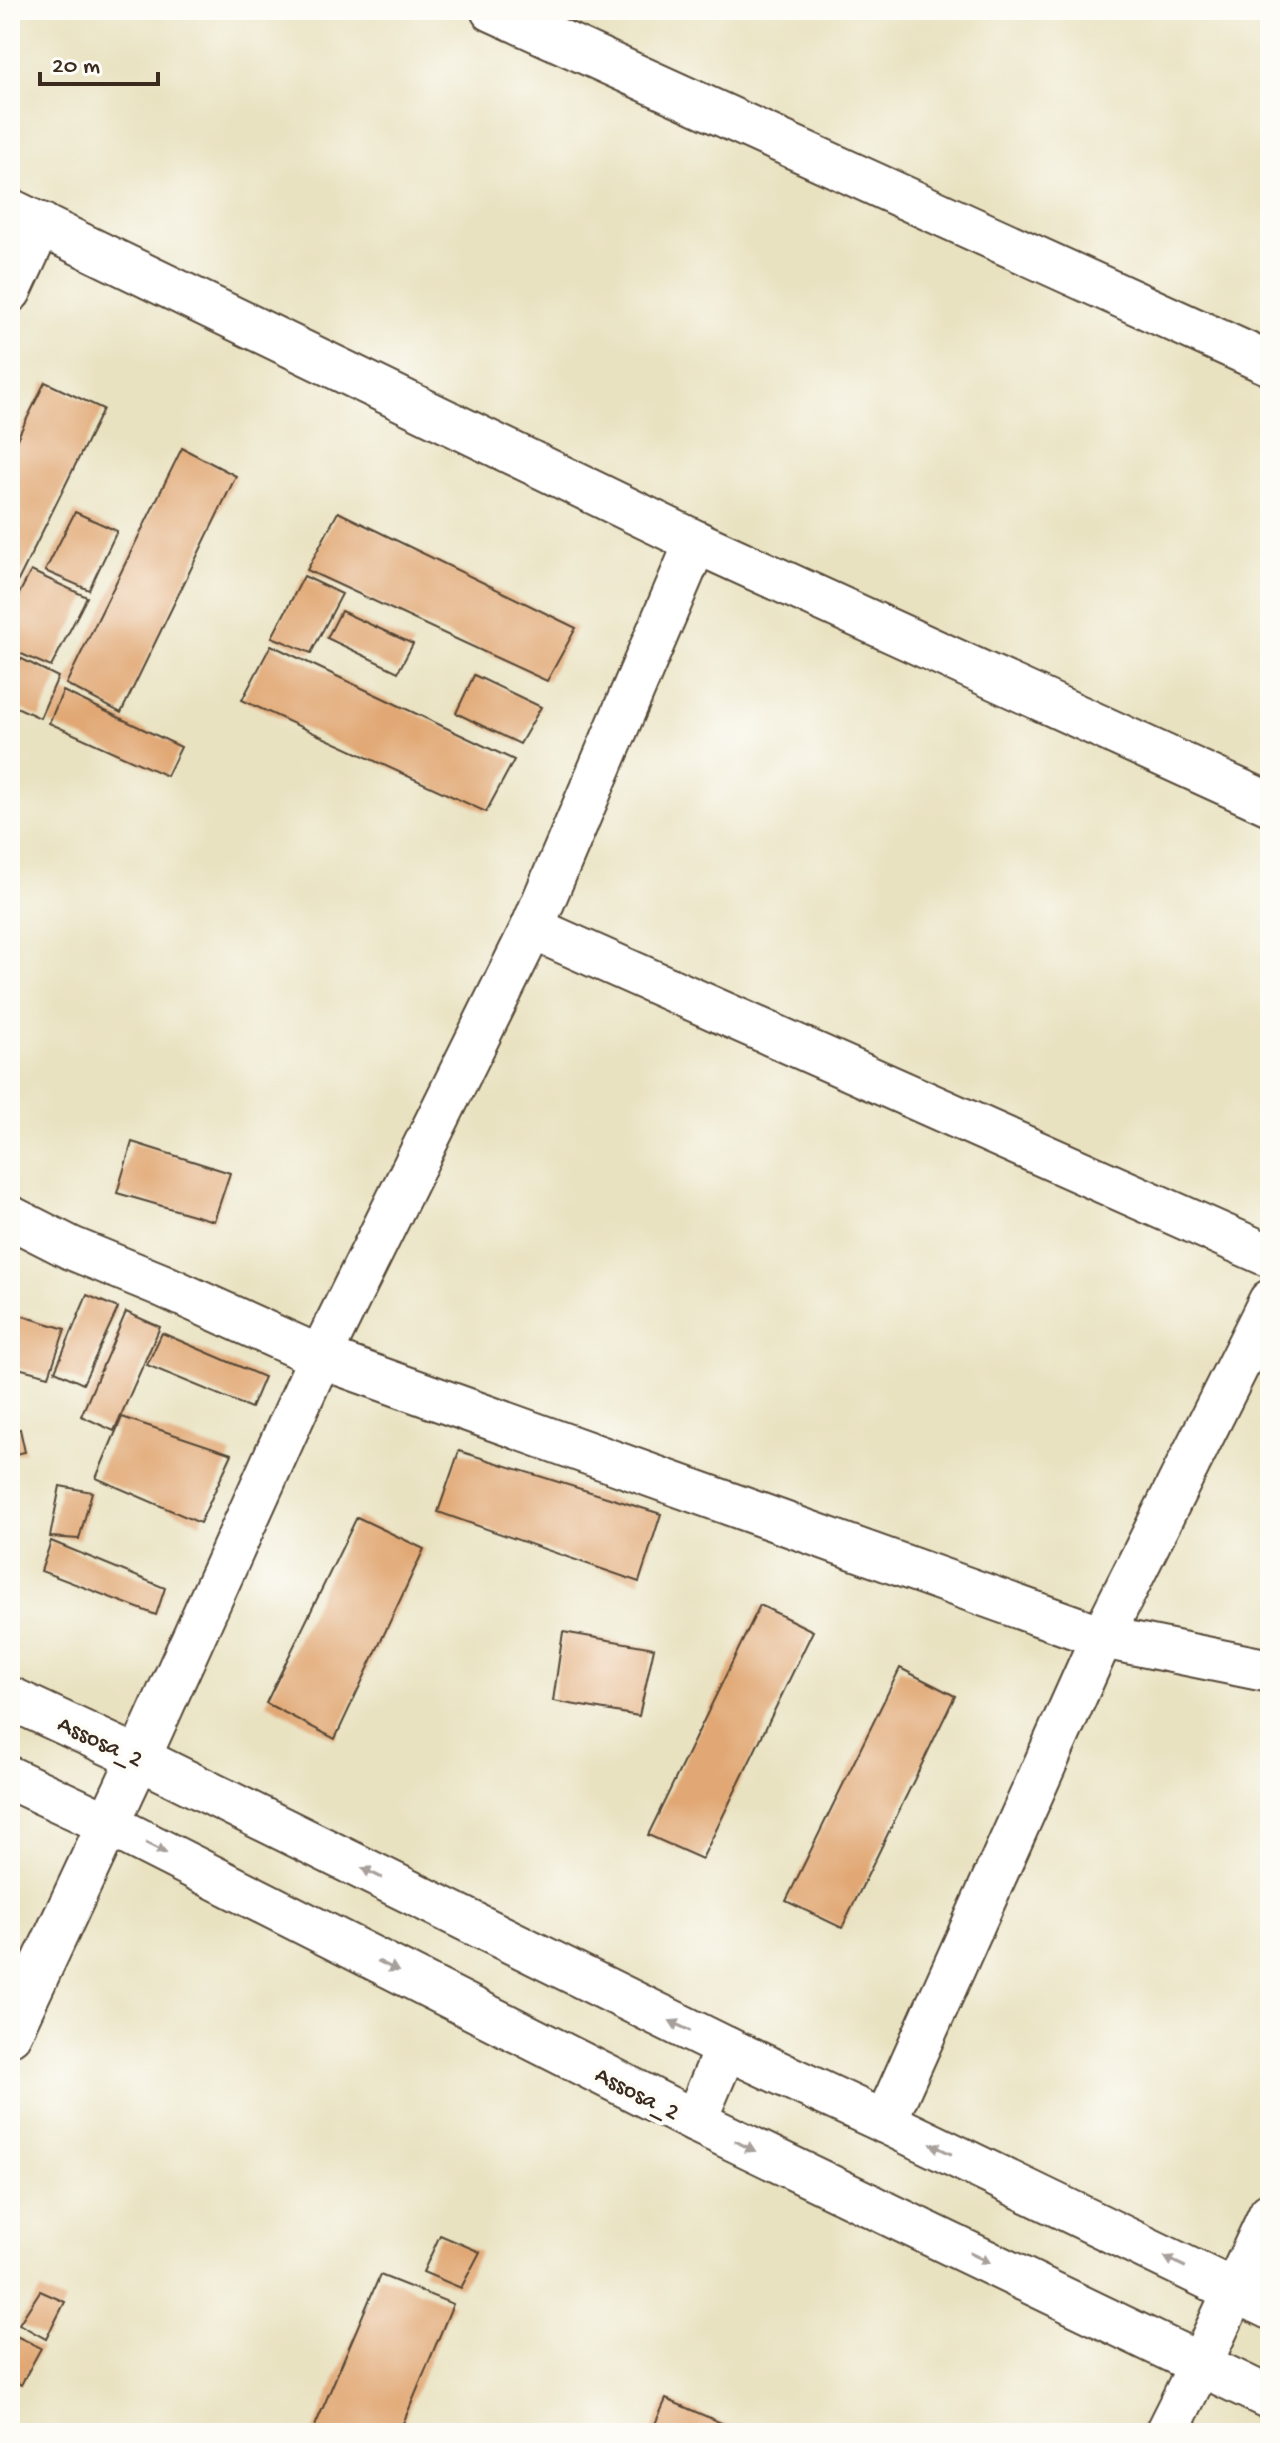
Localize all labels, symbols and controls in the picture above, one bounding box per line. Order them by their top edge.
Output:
scale bar [40,36,158,86]
text: 20 m [52,53,100,82]
street label: Assosa_2 [52,1711,147,1776]
one-way arrow [145,1842,168,1855]
one-way arrow [360,1866,383,1880]
one-way arrow [377,1959,400,1972]
one-way arrow [669,2019,692,2033]
street label: Assosa_2 [589,2062,684,2129]
one-way arrow [734,2139,757,2152]
one-way arrow [929,2142,952,2156]
one-way arrow [968,2251,991,2265]
one-way arrow [1163,2255,1186,2269]

